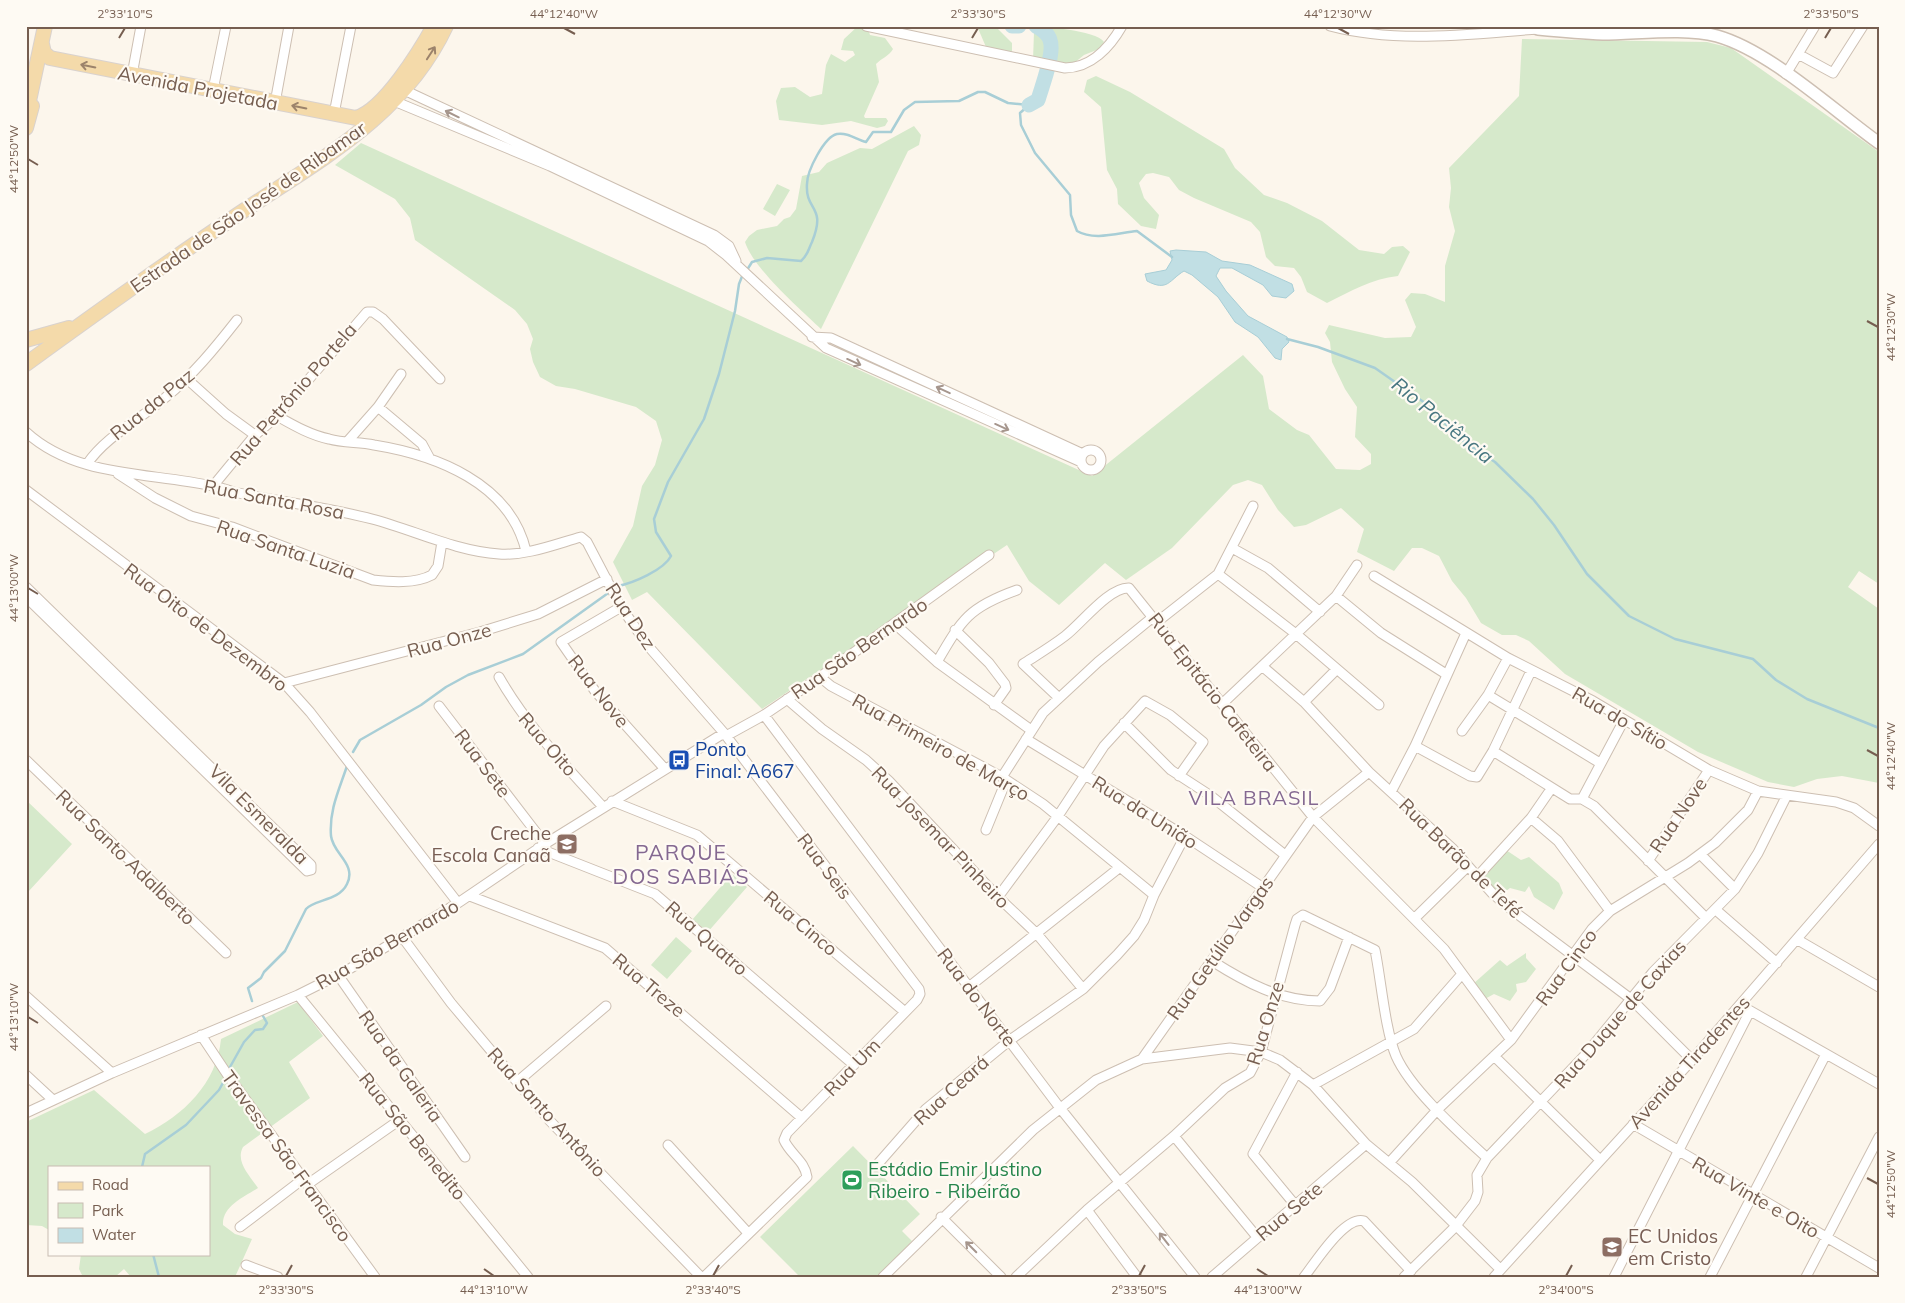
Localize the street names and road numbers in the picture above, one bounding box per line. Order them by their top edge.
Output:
street label: Avenida Projetada [116,61,280,115]
street label: Estrada de São José de Ribamar [125,116,371,298]
street label: Rua Petrônio Portela [224,318,362,470]
street label: Rua da Paz [105,363,199,445]
street label: Rua Santa Rosa [202,474,346,524]
street label: Rua Santa Luzia [214,514,358,584]
street label: Rua Oito de Dezembro [119,558,293,696]
street label: Rua Dez [601,578,662,654]
street label: Rua São Bernardo [786,592,932,704]
street label: Rua Epitácio Cafeteira [1143,608,1283,776]
street label: Rua Onze [404,617,494,663]
street label: Rua Nove [563,650,635,732]
street label: Rua do Sítio [1568,681,1672,755]
street label: Rua Primeiro de Março [848,688,1034,806]
street label: Rua Oito [514,707,582,781]
street label: Rua Sete [449,724,517,802]
street label: Vila Esmeralda [204,759,314,869]
street label: Rua Josemar Pinheiro [867,761,1015,913]
street label: Rua da União [1088,770,1202,854]
street label: Rua Nove [1644,773,1712,857]
street label: Rua Santo Adalberto [51,784,201,930]
street label: Rua Barão de Tefé [1394,793,1528,923]
street label: Rua Seis [792,828,858,904]
street label: Rua Getúlio Vargas [1161,872,1279,1024]
street label: Rua Cinco [759,885,843,961]
street label: Rua São Bernardo [311,893,463,995]
street label: Rua Quatro [661,896,753,980]
street label: Rua Cinco [1530,924,1602,1010]
street label: Rua Duque de Caxias [1549,935,1691,1093]
street label: Rua do Norte [932,943,1022,1051]
street label: Rua Treze [608,948,690,1022]
street label: Rua Onze [1241,978,1289,1068]
street label: Avenida Tiradentes [1623,991,1755,1133]
street label: Rua da Galeria [354,1005,448,1127]
street label: Rua Um [819,1033,885,1101]
street label: Rua Santo Antônio [482,1042,612,1182]
street label: Rua Ceará [908,1050,994,1130]
street label: Travessa São Francisco [217,1066,357,1246]
street label: Rua São Benedito [354,1067,472,1205]
street label: Rua Vinte e Oito [1688,1151,1824,1243]
street label: Rua Sete [1251,1176,1327,1246]

